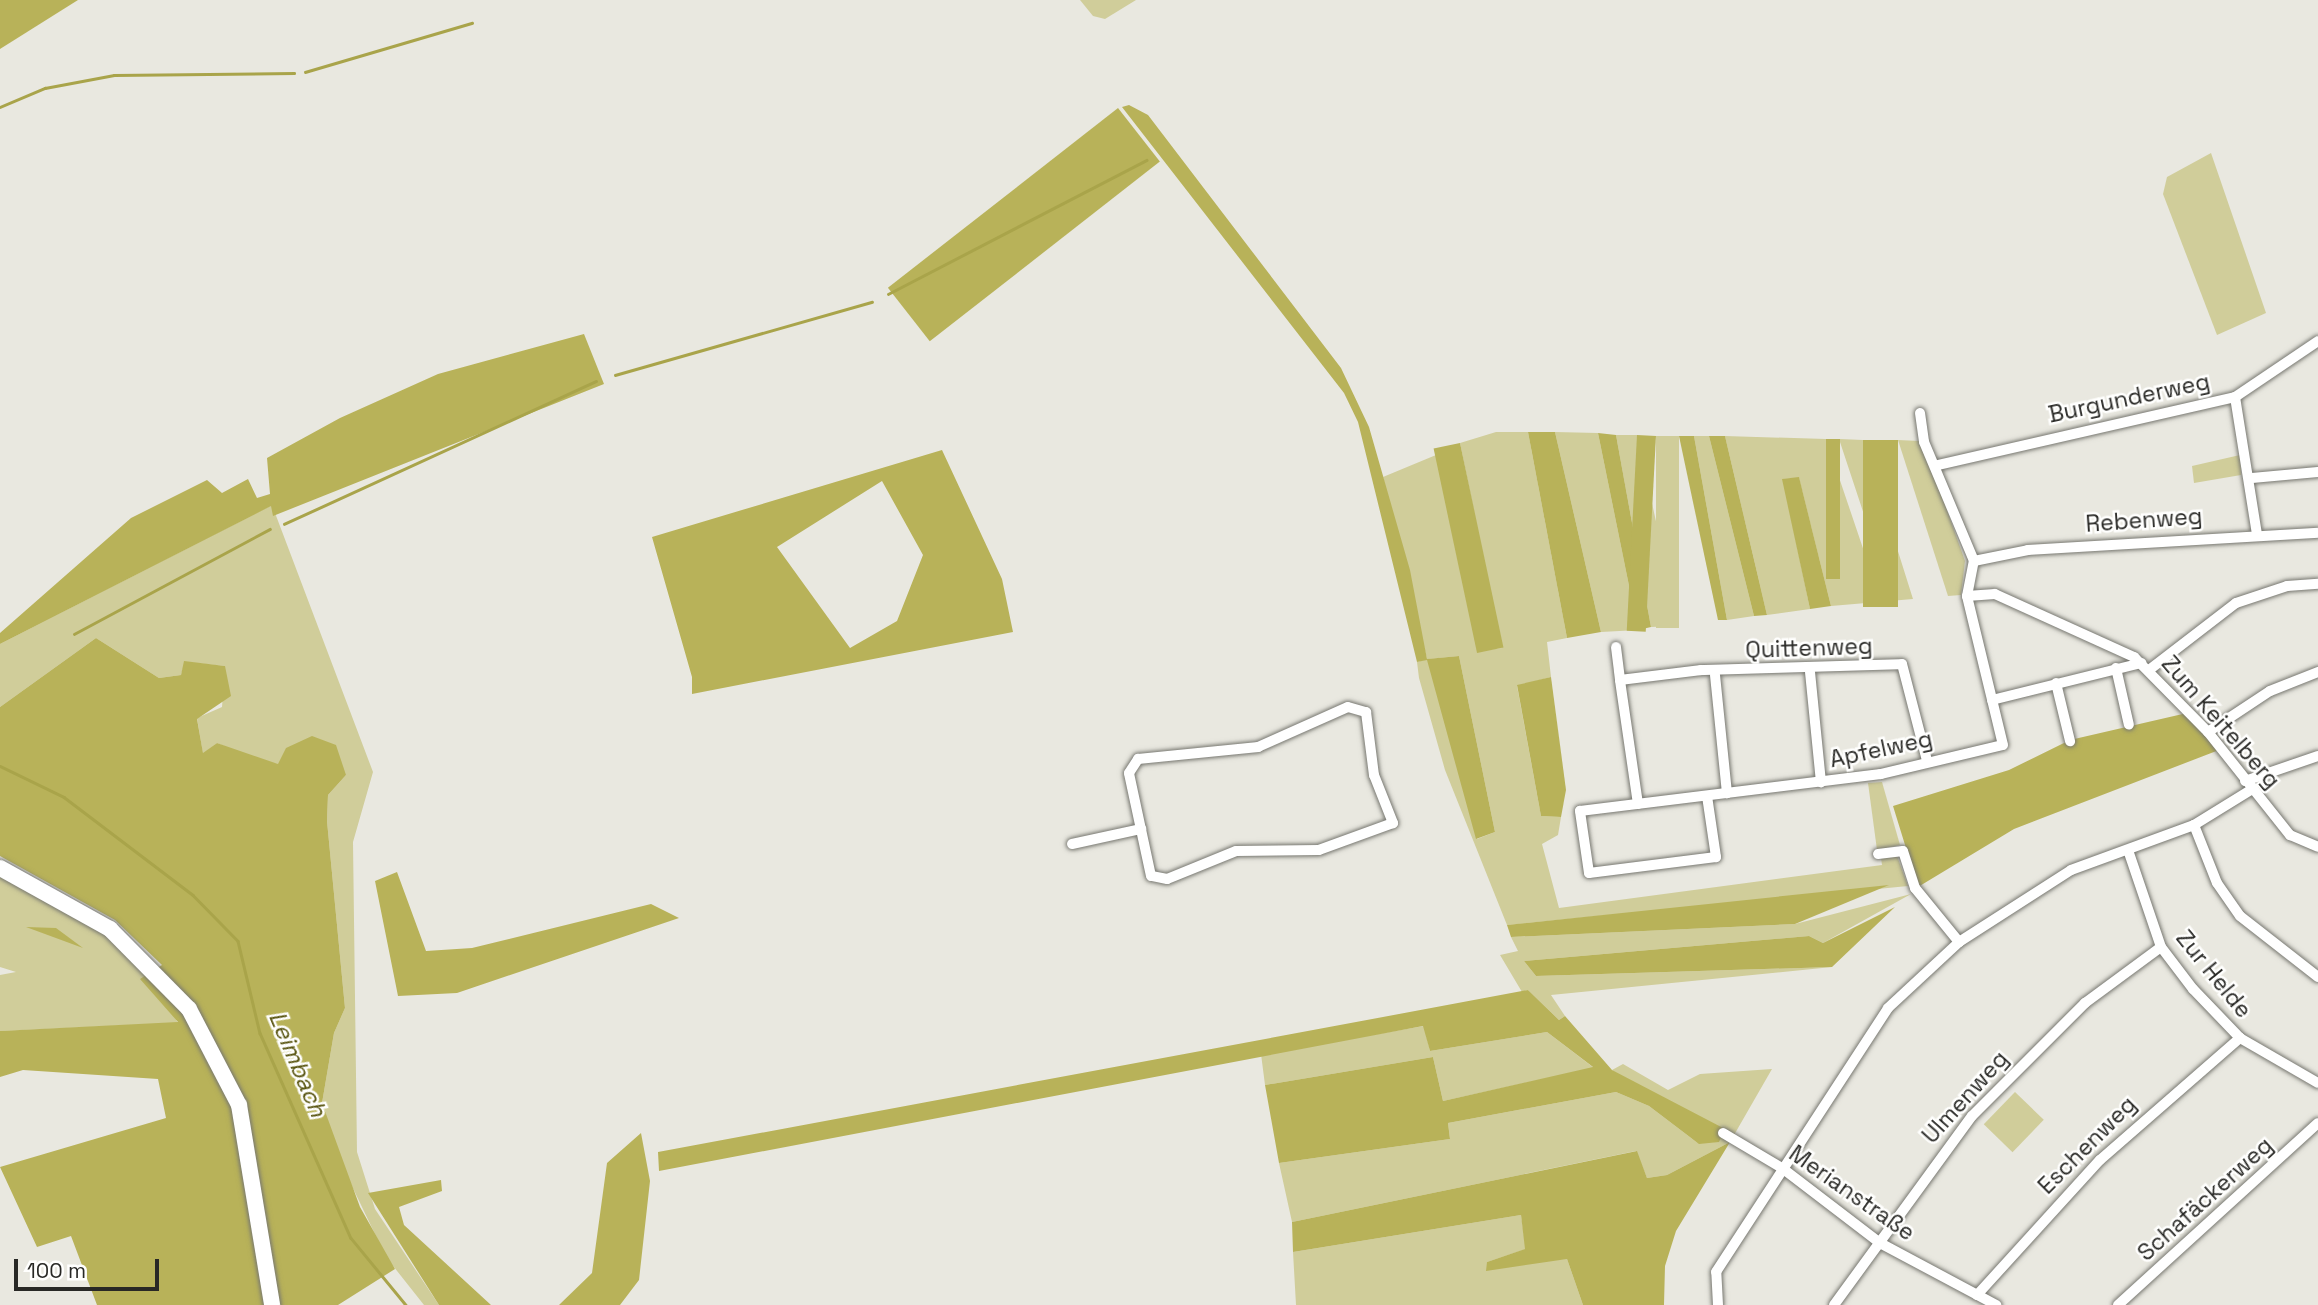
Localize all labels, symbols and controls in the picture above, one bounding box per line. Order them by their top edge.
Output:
street label: Burgunderweg [2046,367,2212,429]
street label: Rebenweg [2085,502,2203,538]
street label: Quittenweg [1745,632,1873,664]
street label: Zum Keitelberg [2156,650,2286,794]
street label: Apfelweg [1827,725,1935,773]
street label: Zur Helde [2170,925,2258,1023]
water label: Leimbach [263,1007,333,1121]
street label: Ulmenweg [1916,1045,2014,1149]
street label: Eschenweg [2032,1090,2142,1200]
street label: Schafäckerweg [2132,1131,2278,1267]
street label: Merianstraße [1784,1139,1920,1247]
scale bar [18,1246,163,1290]
text: 100 m [27,1257,86,1284]

